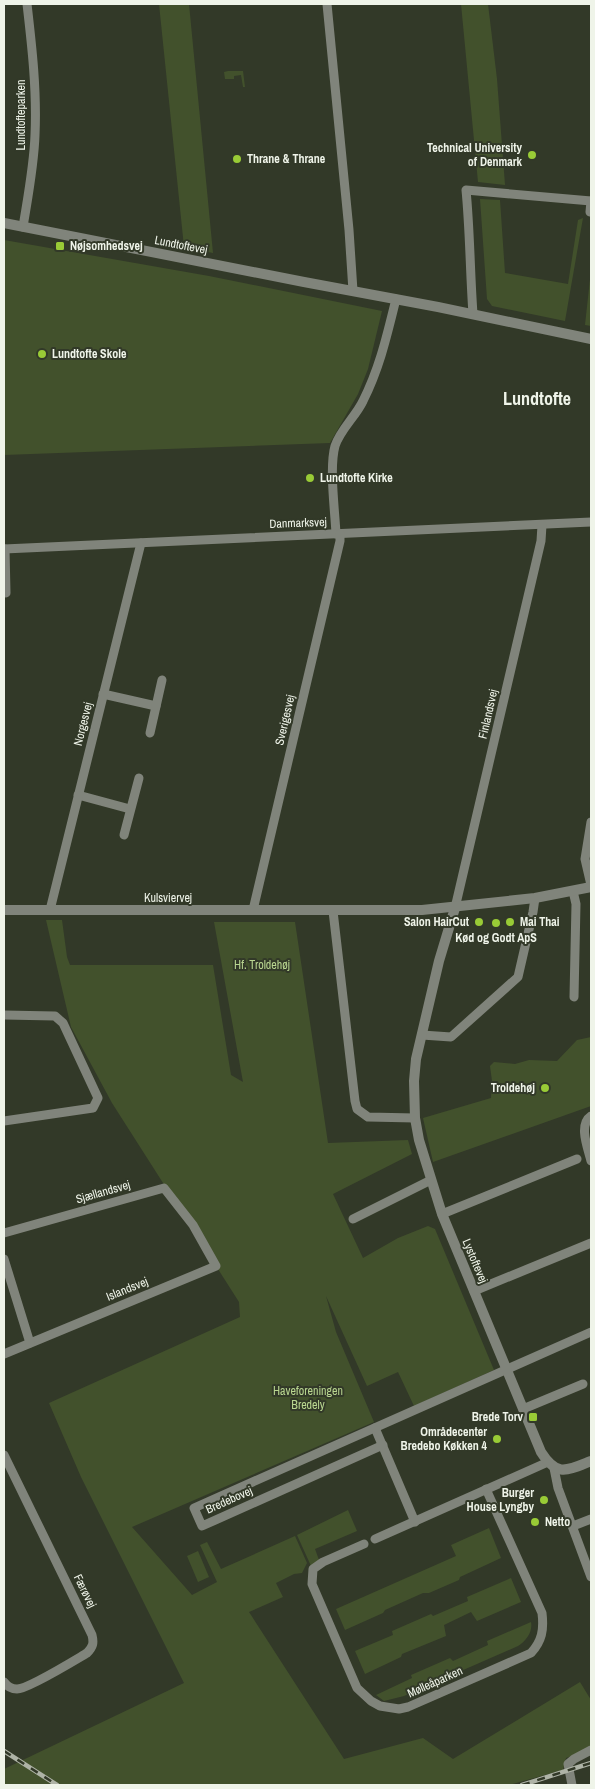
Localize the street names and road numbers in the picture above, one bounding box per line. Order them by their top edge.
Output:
street label: Lundtofteparken [13,79,29,151]
street label: Lundtoftevej [153,232,209,258]
street label: Danmarksvej [269,514,327,532]
street label: Finlandsvej [475,688,501,740]
street label: Sverigesvej [271,693,299,747]
street label: Norgesvej [70,701,96,747]
street label: Kulsviervej [144,890,192,906]
street label: Sjællandsvej [74,1177,132,1207]
street label: Lystoftevej [459,1236,491,1286]
street label: Islandsvej [104,1273,150,1305]
street label: Bredebovej [203,1483,255,1517]
street label: Færøvej [70,1571,100,1611]
street label: Mølleåparken [405,1663,465,1701]

